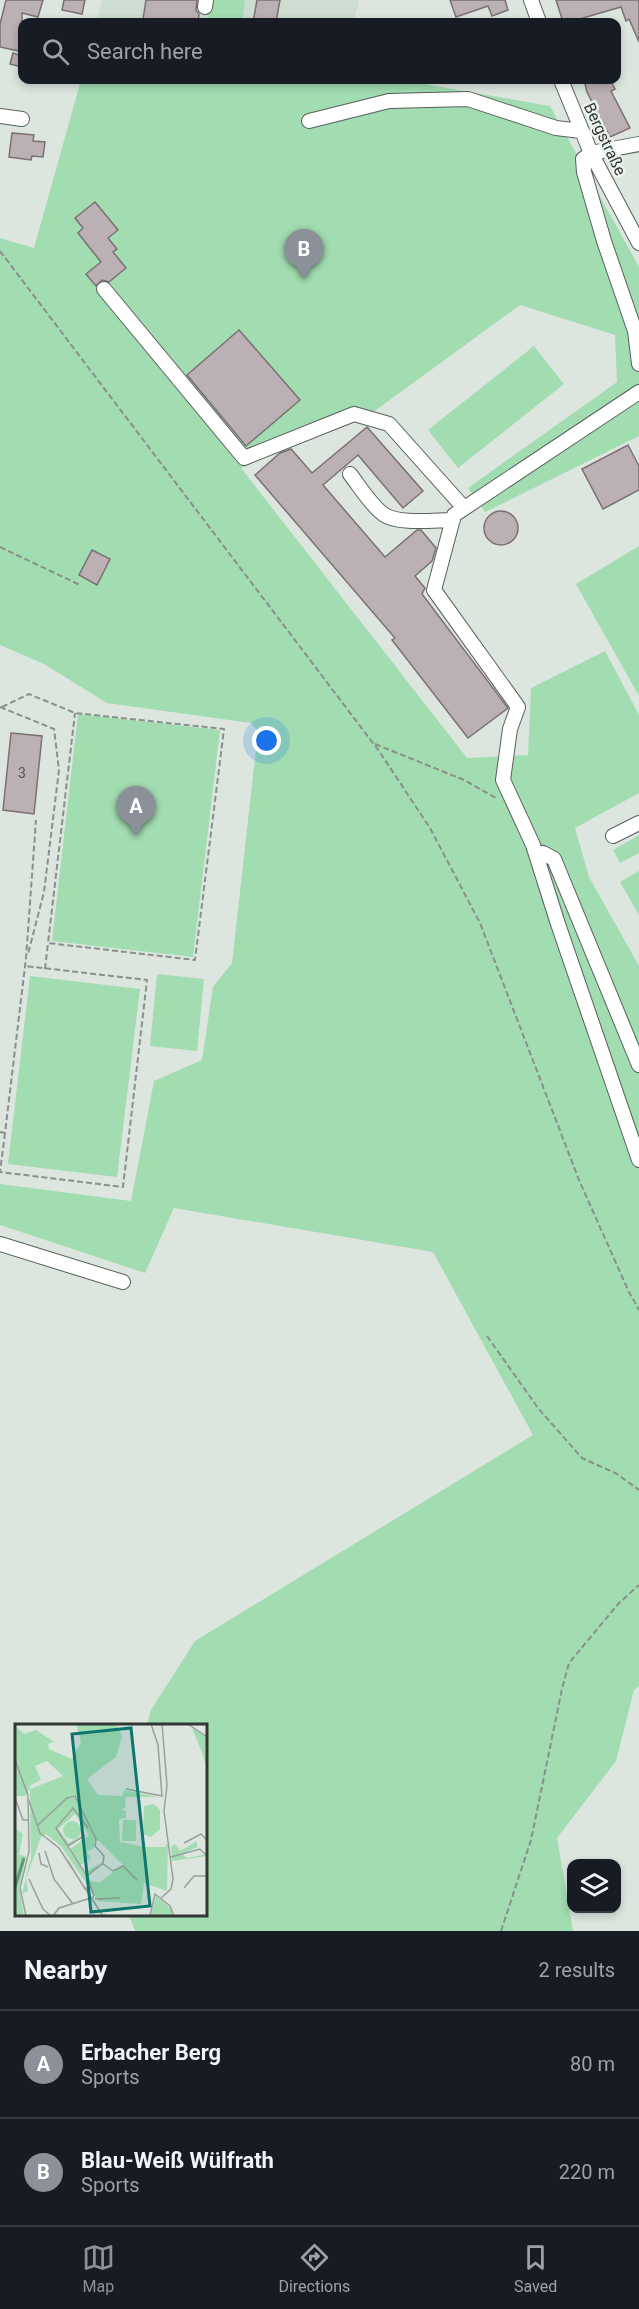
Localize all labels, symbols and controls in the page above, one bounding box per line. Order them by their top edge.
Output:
search box [18,18,621,84]
icon: search [39,35,72,68]
text: Search here [87,39,203,64]
street label: Bergstraße [580,100,630,178]
pin: B [284,230,324,279]
your location [252,726,281,755]
house number: 3 [18,765,26,781]
pin: A [116,786,156,836]
inset map [15,1724,207,1916]
map controls [567,1859,621,1913]
button: layers [567,1859,621,1913]
text: Nearby [24,1955,107,1985]
text: 2 results [539,1958,615,1982]
text: Erbacher Berg [81,2040,221,2065]
text: A [37,2052,50,2076]
text: 80 m [570,2052,615,2076]
text: Sports [81,2065,140,2089]
text: Blau-Weiß Wülfrath [81,2148,274,2173]
text: B [37,2160,50,2184]
text: 220 m [559,2160,615,2184]
text: Sports [81,2173,140,2197]
tab: Map [82,2241,115,2296]
tab: Directions [278,2241,350,2296]
tab: Saved [514,2241,557,2296]

